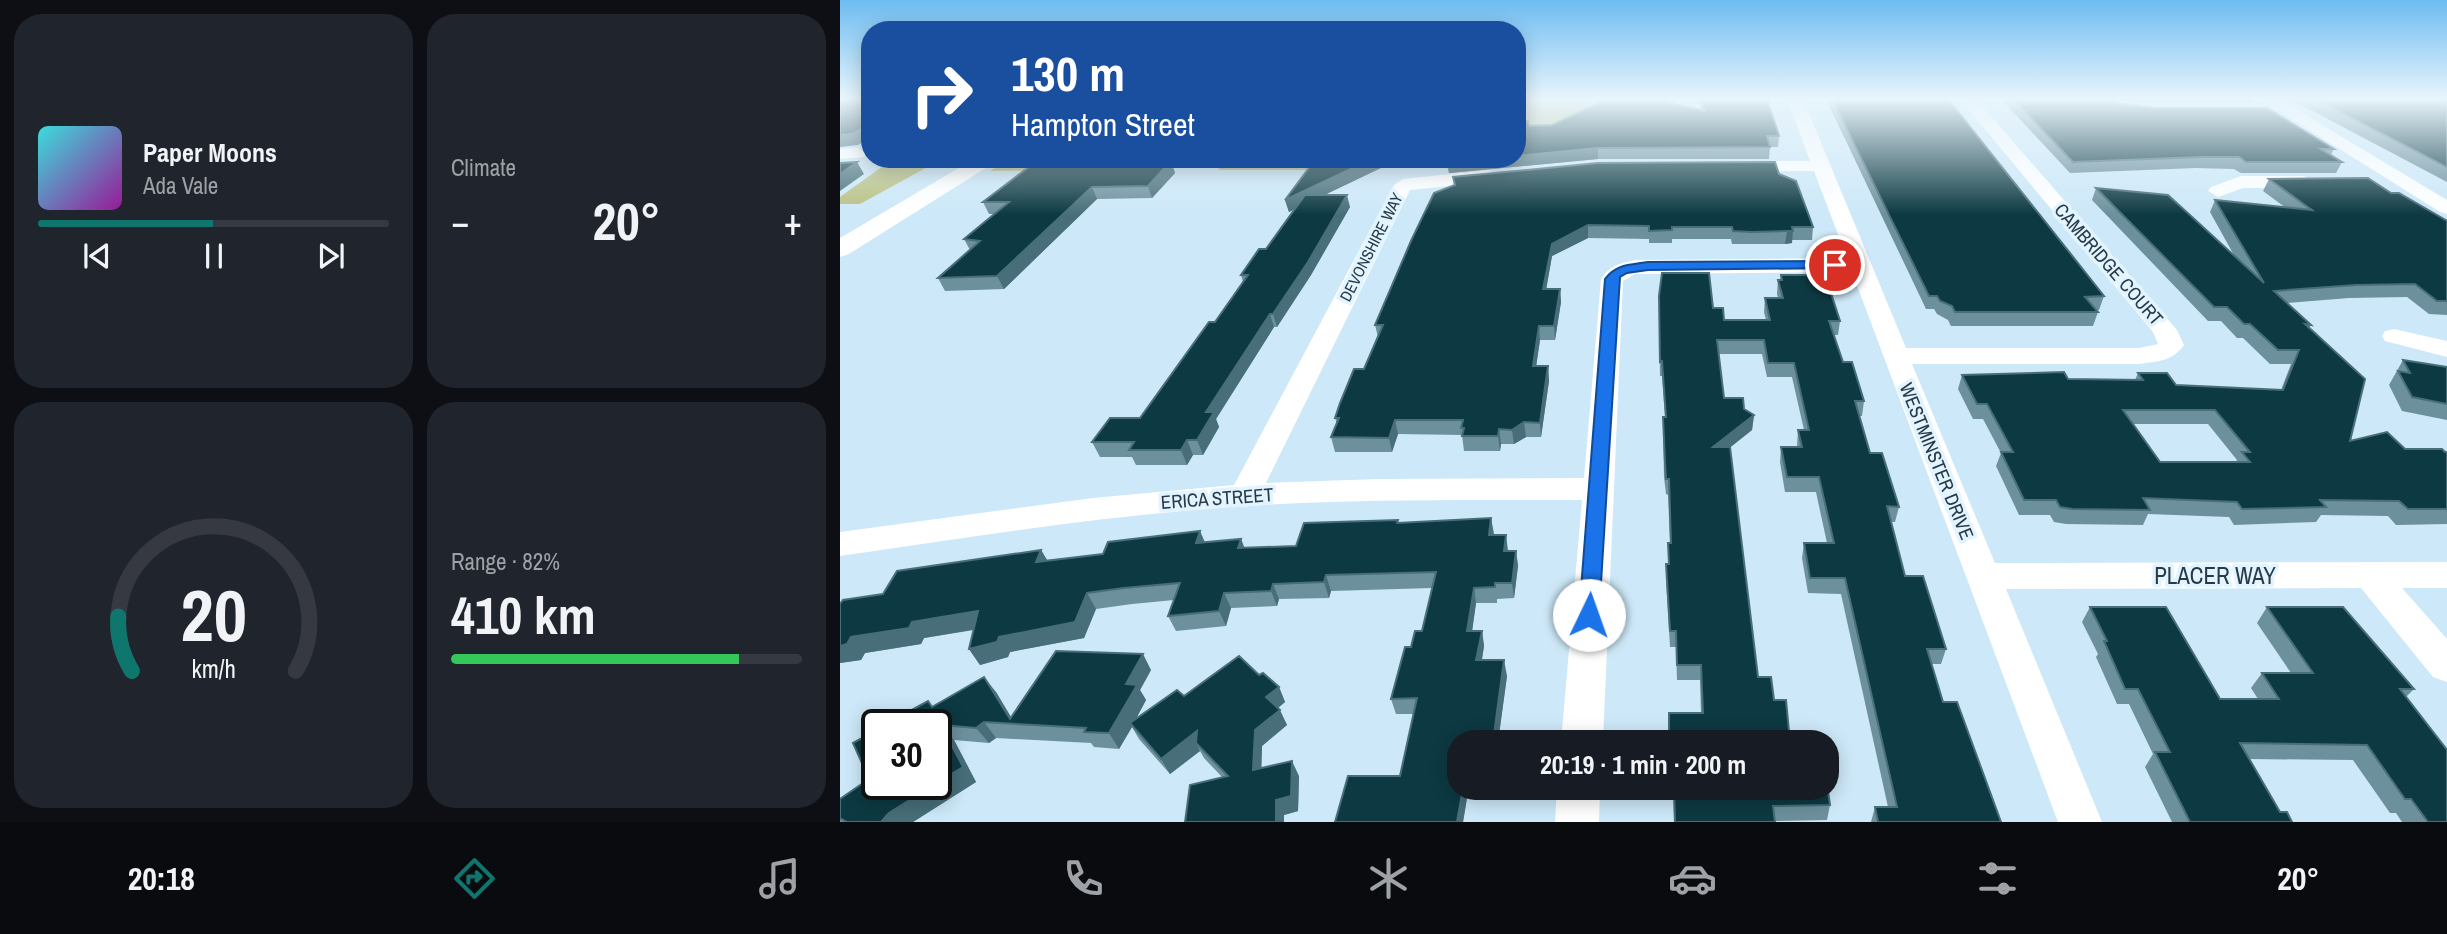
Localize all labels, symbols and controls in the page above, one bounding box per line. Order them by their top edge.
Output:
text: 130 m [1011,40,1125,106]
icon: right [896,49,987,140]
text: Hampton Street [1011,103,1195,146]
text: Paper Moons [143,135,277,170]
text: Climate [451,152,516,183]
text: Ada Vale [143,170,218,201]
text: 20° [592,186,661,256]
street label: DEVONSHIRE WAY [1334,189,1408,305]
text: − [451,196,469,247]
text: + [784,196,802,247]
street label: CAMBRIDGE COURT [2049,197,2170,331]
pin [1805,235,1865,295]
icon: previous [78,237,116,275]
icon: pause [195,237,233,275]
icon: next [312,237,350,275]
icon: arrive [1816,246,1854,284]
street label: WESTMINSTER DRIVE [1894,379,1980,543]
street label: ERICA STREET [1160,481,1275,515]
text: Range · 82% [451,546,560,577]
street label: PLACER WAY [2154,560,2276,591]
text: 20 [180,566,247,664]
position arrow [1552,578,1626,652]
text: 410 km [451,580,596,650]
text: km/h [191,652,236,686]
speed limit sign: 30 [861,709,952,800]
text: 20:19 · 1 min · 200 m [1540,747,1746,782]
icon: directions [450,854,499,903]
icon: music [755,854,804,903]
icon: phone [1059,854,1108,903]
icon: climate [1364,854,1413,903]
icon: car [1668,854,1717,903]
icon: filters [1973,854,2022,903]
text: 20:18 [128,857,195,900]
text: 20° [2277,857,2319,900]

